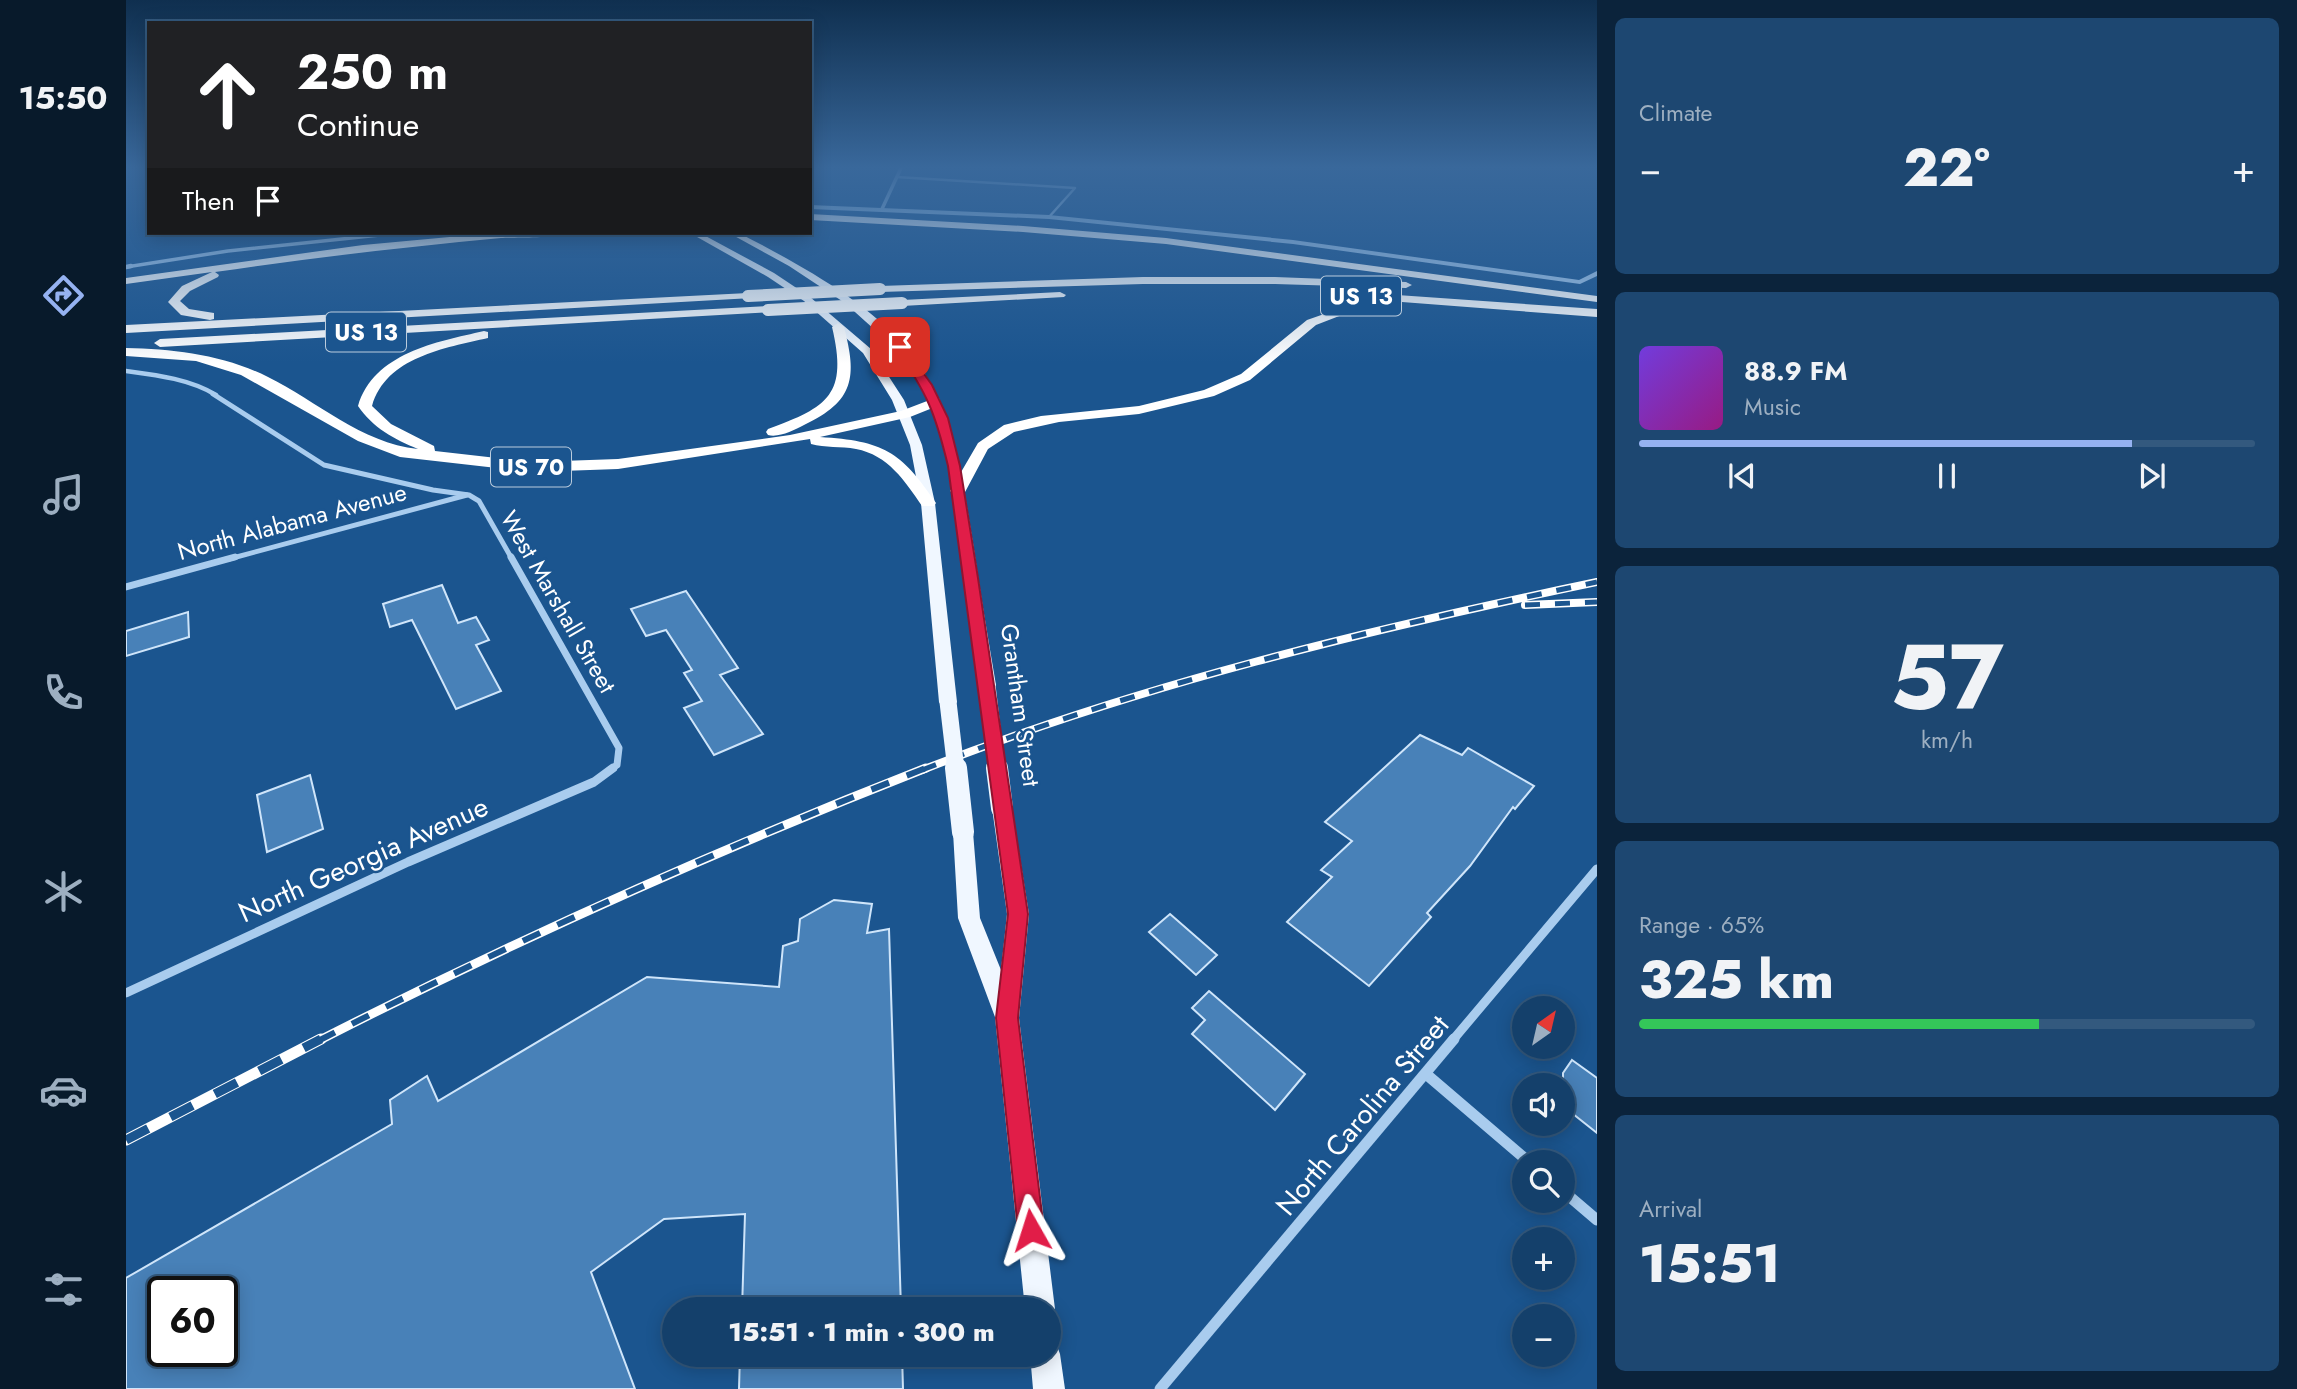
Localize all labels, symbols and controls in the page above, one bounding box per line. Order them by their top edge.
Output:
text: 250 m [297,37,448,107]
icon: ahead [182,49,273,140]
text: 15:50 [18,75,108,121]
text: Climate [1639,96,1712,130]
text: Continue [297,102,419,148]
text: 22° [1903,130,1990,206]
text: − [1639,141,1661,196]
text: + [2232,141,2255,196]
text: Then [182,182,235,220]
icon: arrive [249,182,287,220]
icon: directions [39,271,88,320]
road number: US 13 [1321,276,1401,316]
road number: US 13 [326,312,406,352]
pin [870,317,930,377]
icon: arrive [881,328,919,366]
text: 88.9 FM [1744,352,1847,390]
text: Music [1744,390,1801,424]
road number: US 70 [491,447,571,486]
icon: previous [1723,457,1761,495]
icon: pause [1928,457,1966,495]
icon: next [2133,457,2171,495]
icon: music [39,470,88,519]
street label: North Alabama Avenue [173,474,410,569]
street label: West Marshall Street [492,504,625,700]
text: 57 [1890,612,2004,743]
street label: Grantham Street [992,621,1049,789]
icon: phone [39,668,88,717]
text: km/h [1921,723,1973,757]
street label: North Georgia Avenue [232,786,495,933]
icon: climate [39,867,88,916]
text: Range · 65% [1639,908,1764,942]
text: 325 km [1639,942,1834,1018]
north arrow [1512,996,1575,1059]
map controls [1512,996,1575,1367]
street label: North Carolina Street [1266,1006,1459,1224]
icon: car [39,1066,88,1115]
button: sound [1512,1073,1575,1136]
button: search [1512,1150,1575,1213]
text: Arrival [1639,1192,1702,1226]
position arrow [994,1193,1068,1267]
text: 15:51 [1639,1226,1781,1302]
button: + [1512,1227,1575,1290]
icon: filters [39,1265,88,1314]
speed limit sign: 60 [147,1276,238,1367]
button: − [1512,1304,1575,1367]
text: 15:51 · 1 min · 300 m [728,1313,995,1351]

